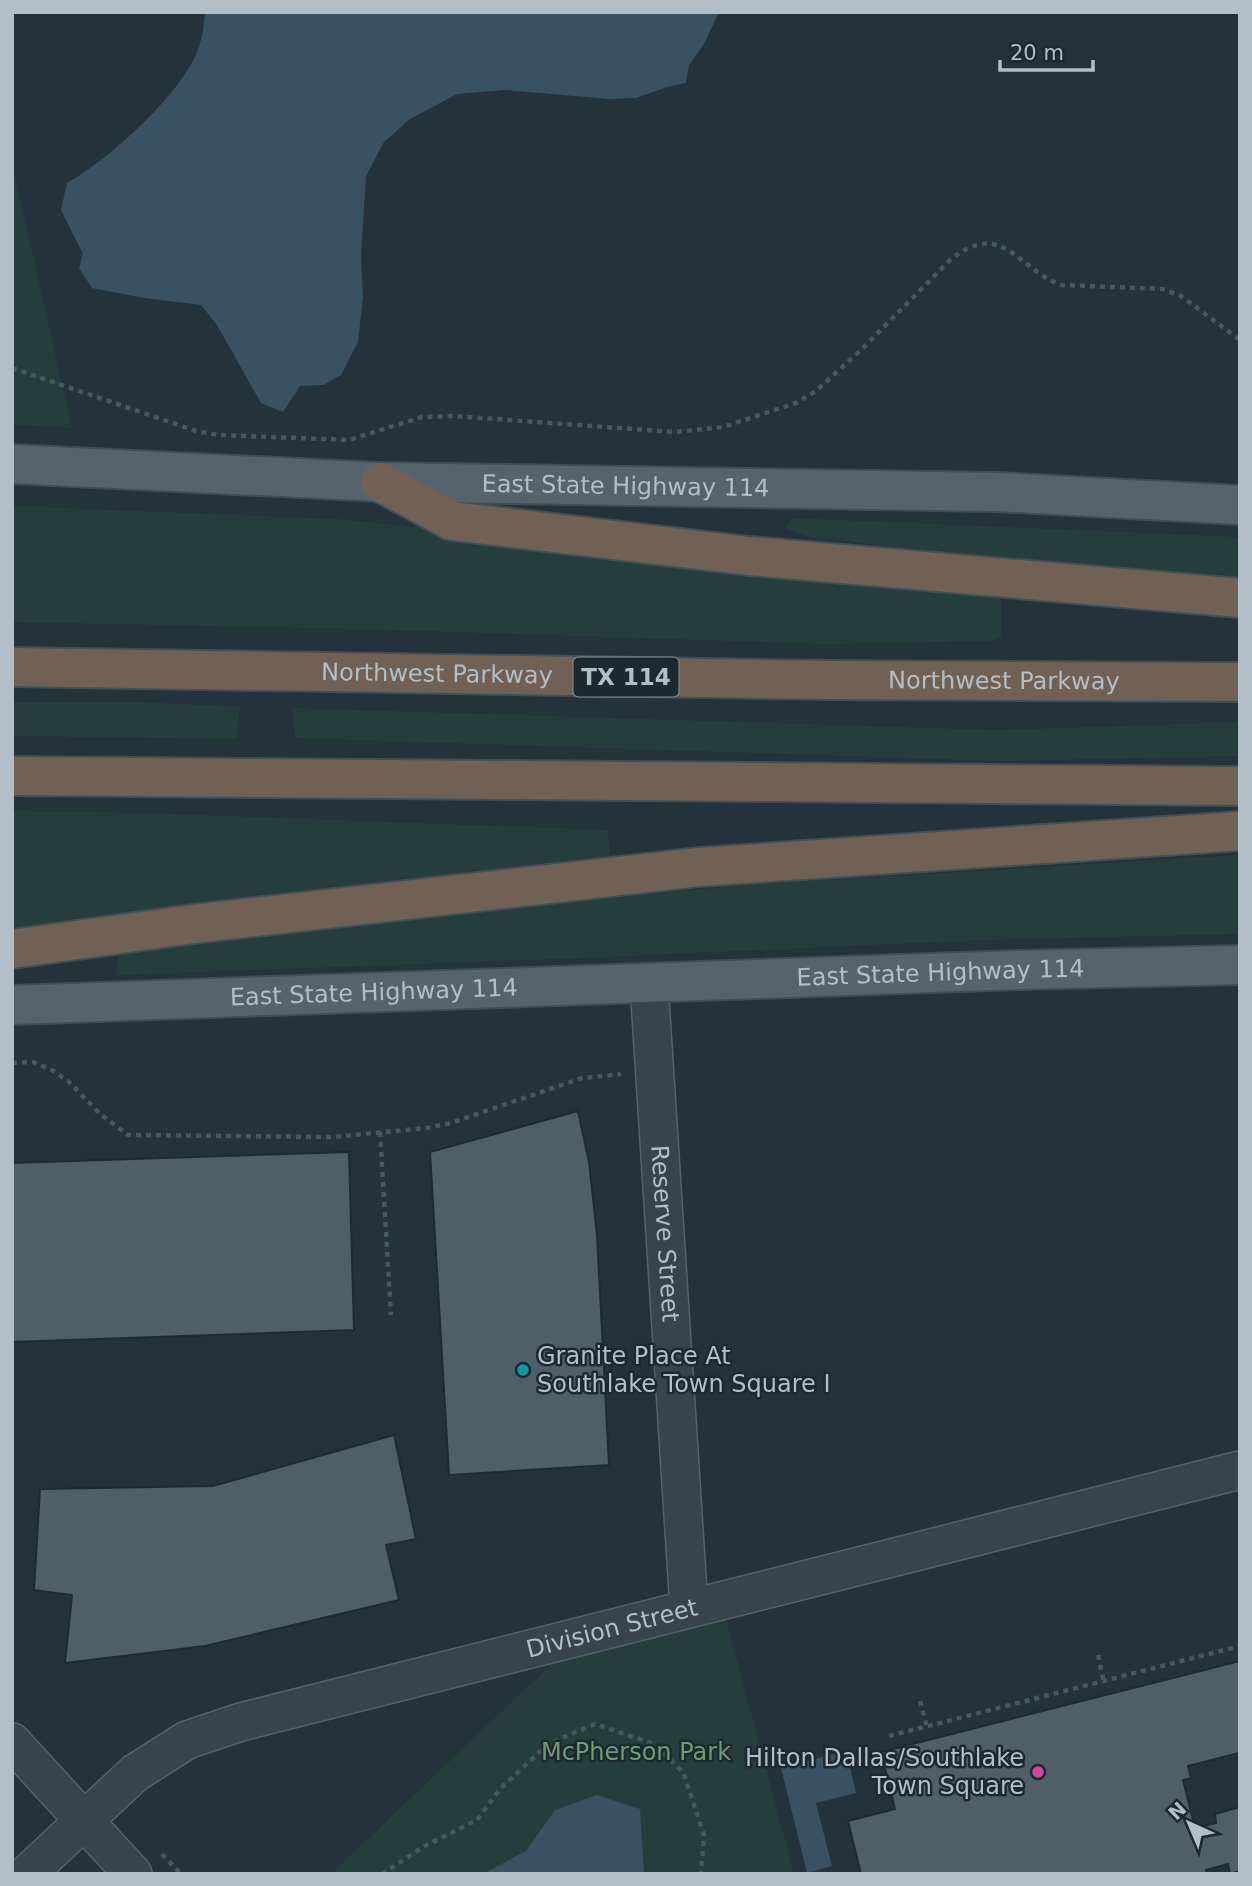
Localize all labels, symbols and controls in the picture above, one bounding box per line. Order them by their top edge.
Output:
scale bar [1000,28,1093,72]
text: 20 m [1010,41,1064,65]
street label: East State Highway 114 [481,470,770,502]
road number: TX 114 [574,657,678,696]
street label: Northwest Parkway [321,658,553,690]
street label: Northwest Parkway [888,666,1120,695]
street label: East State Highway 114 [796,954,1085,992]
street label: East State Highway 114 [229,973,518,1011]
street label: Reserve Street [645,1144,685,1323]
place label: Granite Place At Southlake Town Square I [537,1342,831,1398]
marker: Granite Place At Southlake Town Square I [515,1362,531,1378]
street label: Division Street [523,1593,701,1663]
park label: McPherson Park [541,1738,731,1766]
place label: Hilton Dallas/Southlake Town Square [745,1744,1024,1800]
marker: Hilton Dallas/Southlake Town Square [1030,1764,1046,1780]
north arrow [1154,1788,1224,1858]
text: N [1164,1797,1191,1824]

